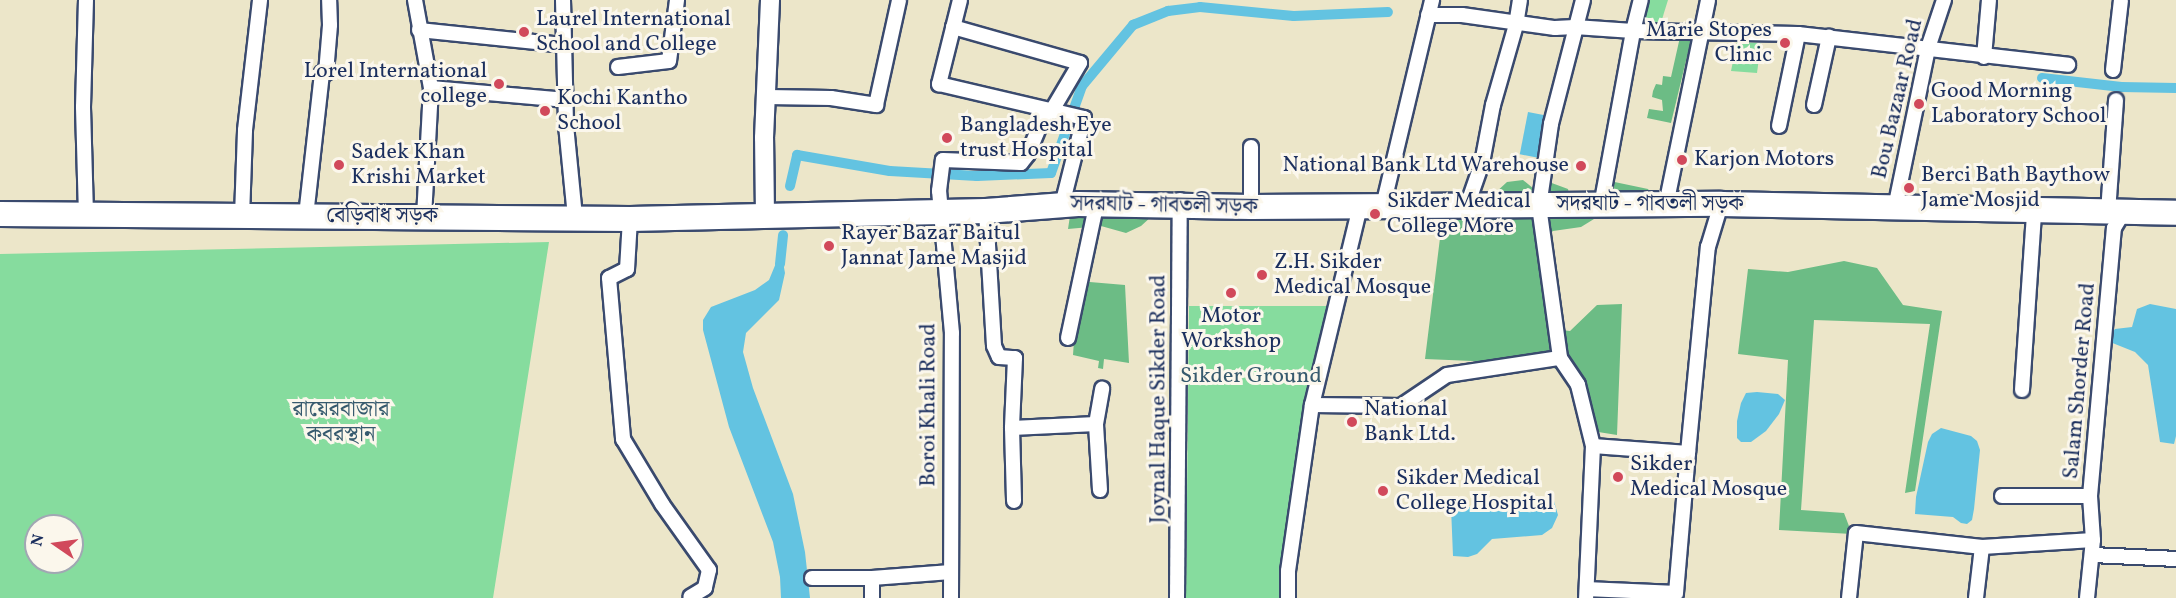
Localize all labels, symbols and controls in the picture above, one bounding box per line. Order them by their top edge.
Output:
place label: Laurel International School and College [536,6,731,57]
place label: Marie Stopes Clinic [1646,17,1772,68]
street label: Bou Bazaar Road [1867,17,1929,181]
marker: Laurel International School and College [517,25,531,39]
marker: Marie Stopes Clinic [1776,34,1794,52]
place label: Lorel International college [304,58,487,110]
marker: Lorel International college [492,77,506,91]
place label: Good Morning Laboratory School [1931,78,2107,130]
place label: Kochi Kantho School [557,85,688,136]
marker: Good Morning Laboratory School [1912,97,1926,111]
marker: Kochi Kantho School [538,104,552,118]
place label: Bangladesh Eye trust Hospital [960,112,1112,164]
marker: Bangladesh Eye trust Hospital [938,129,956,147]
place label: Sadek Khan Krishi Market [351,139,486,190]
place label: Karjon Motors [1694,147,1834,173]
place label: National Bank Ltd Warehouse [1282,153,1569,179]
marker: Karjon Motors [1675,153,1689,167]
marker: Sadek Khan Krishi Market [332,158,346,172]
marker: National Bank Ltd Warehouse [1574,159,1588,173]
place label: Berci Bath Baythow Jame Mosjid [1921,162,2110,214]
marker: Berci Bath Baythow Jame Mosjid [1902,181,1916,195]
place label: Sikder Medical College More [1387,188,1531,240]
street label: সদরঘাট - গাবতলী সড়ক [1070,191,1258,221]
street label: সদরঘাট - গাবতলী সড়ক [1556,192,1744,218]
street label: বেড়িবাধ সড়ক [326,204,438,230]
marker: Sikder Medical College More [1368,207,1382,221]
place label: Rayer Bazar Baitul Jannat Jame Masjid [841,220,1027,272]
marker: Rayer Bazar Baitul Jannat Jame Masjid [822,239,836,253]
place label: Z.H. Sikder Medical Mosque [1274,249,1431,300]
marker: Z.H. Sikder Medical Mosque [1255,268,1269,282]
street label: Joynal Haque Sikder Road [1146,274,1172,524]
street label: Salam Shorder Road [2058,282,2102,480]
marker: Motor Workshop [1224,286,1238,300]
place label: Motor Workshop [1181,303,1281,354]
street label: Boroi Khali Road [916,323,942,487]
park label: Sikder Ground [1180,364,1322,390]
place label: National Bank Ltd. [1364,396,1456,448]
park label: রায়েরবাজার কবরস্থান [293,397,389,448]
marker: National Bank Ltd. [1345,415,1359,429]
place label: Sikder Medical Mosque [1630,451,1787,502]
place label: Sikder Medical College Hospital [1396,465,1554,516]
marker: Sikder Medical Mosque [1611,470,1625,484]
marker: Sikder Medical College Hospital [1374,482,1392,500]
north arrow [24,514,84,574]
text: N [26,532,50,549]

